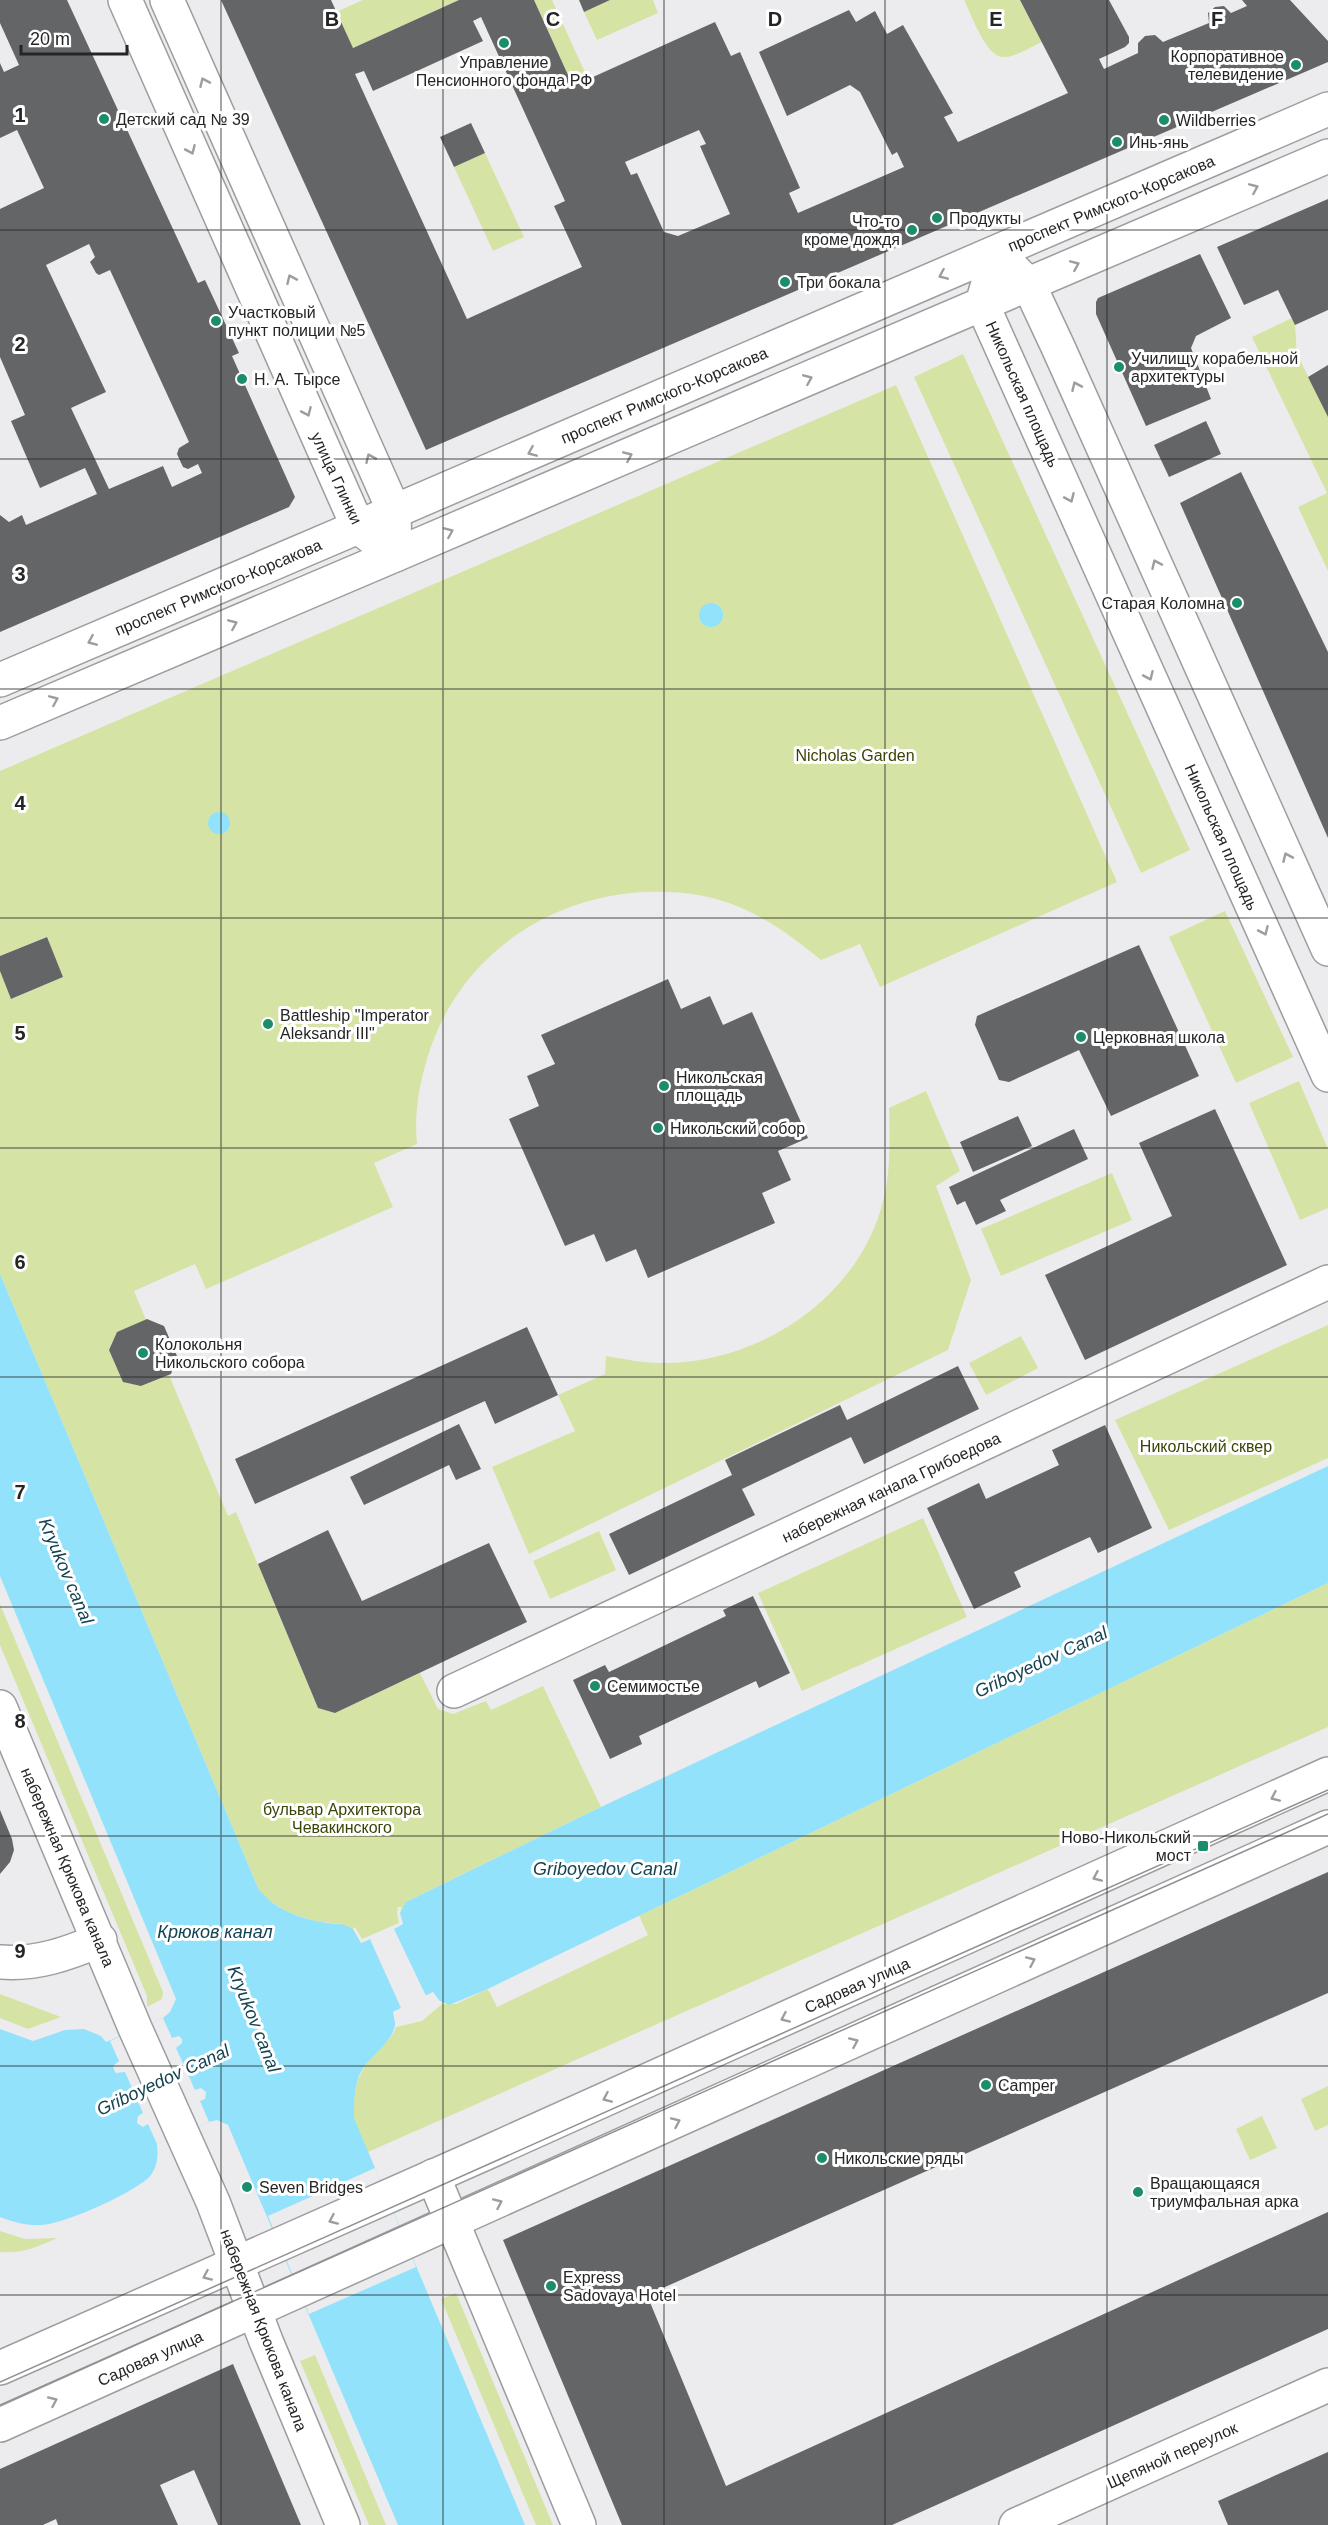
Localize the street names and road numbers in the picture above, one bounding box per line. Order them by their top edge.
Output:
street label: проспект Римского-Корсакова [1005,152,1217,255]
street label: Никольская площадь [983,319,1062,470]
street label: проспект Римского-Корсакова [558,344,770,447]
street label: улица Глинки [308,430,365,527]
street label: проспект Римского-Корсакова [112,536,324,639]
street label: Никольская площадь [1182,762,1261,913]
street label: набережная канала Грибоедова [779,1429,1003,1546]
street label: набережная Крюкова канала [18,1765,117,1970]
street label: Садовая улица [802,1955,912,2016]
street label: набережная Крюкова канала [217,2227,310,2434]
street label: Садовая улица [95,2328,205,2389]
street label: Щепяной переулок [1105,2419,1241,2492]

